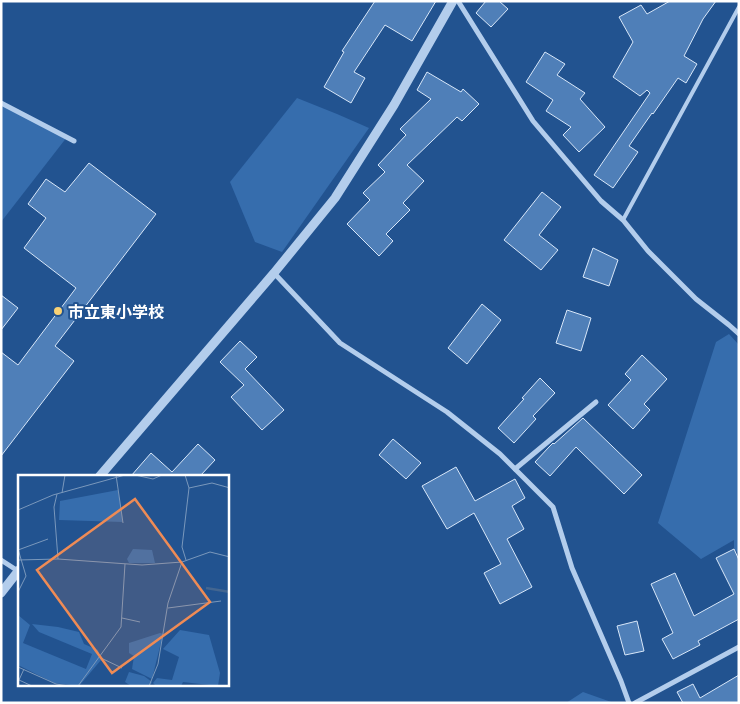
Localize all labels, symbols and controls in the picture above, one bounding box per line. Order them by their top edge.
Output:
place label: 市立東小学校 [68,302,164,321]
marker: 市立東小学校 [52,305,64,317]
inset map [18,475,229,686]

